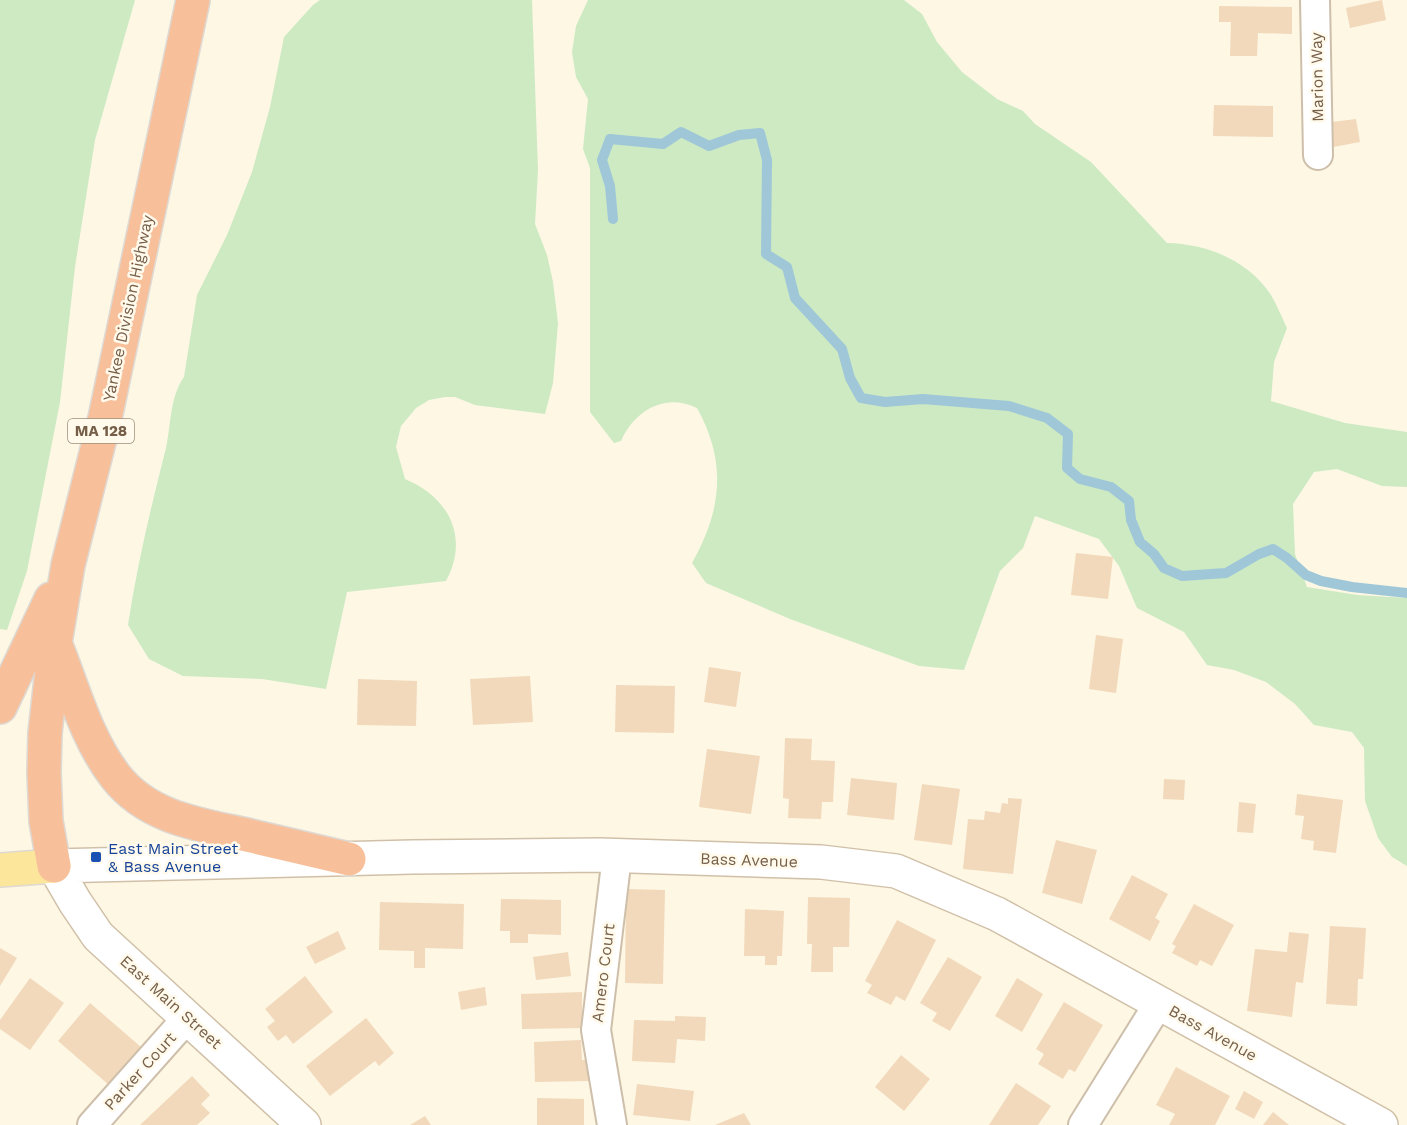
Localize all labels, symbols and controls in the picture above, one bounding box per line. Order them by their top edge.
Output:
street label: Marion Way [1307,31,1327,122]
street label: Yankee Division Highway [99,213,157,403]
road number: MA 128 [68,419,134,443]
place label: East Main Street & Bass Avenue [108,839,239,876]
street label: Bass Avenue [700,849,798,871]
marker: East Main Street & Bass Avenue [89,850,103,864]
street label: Amero Court [588,922,619,1024]
street label: East Main Street [116,951,226,1053]
street label: Bass Avenue [1166,1001,1260,1065]
street label: Parker Court [100,1028,180,1114]

